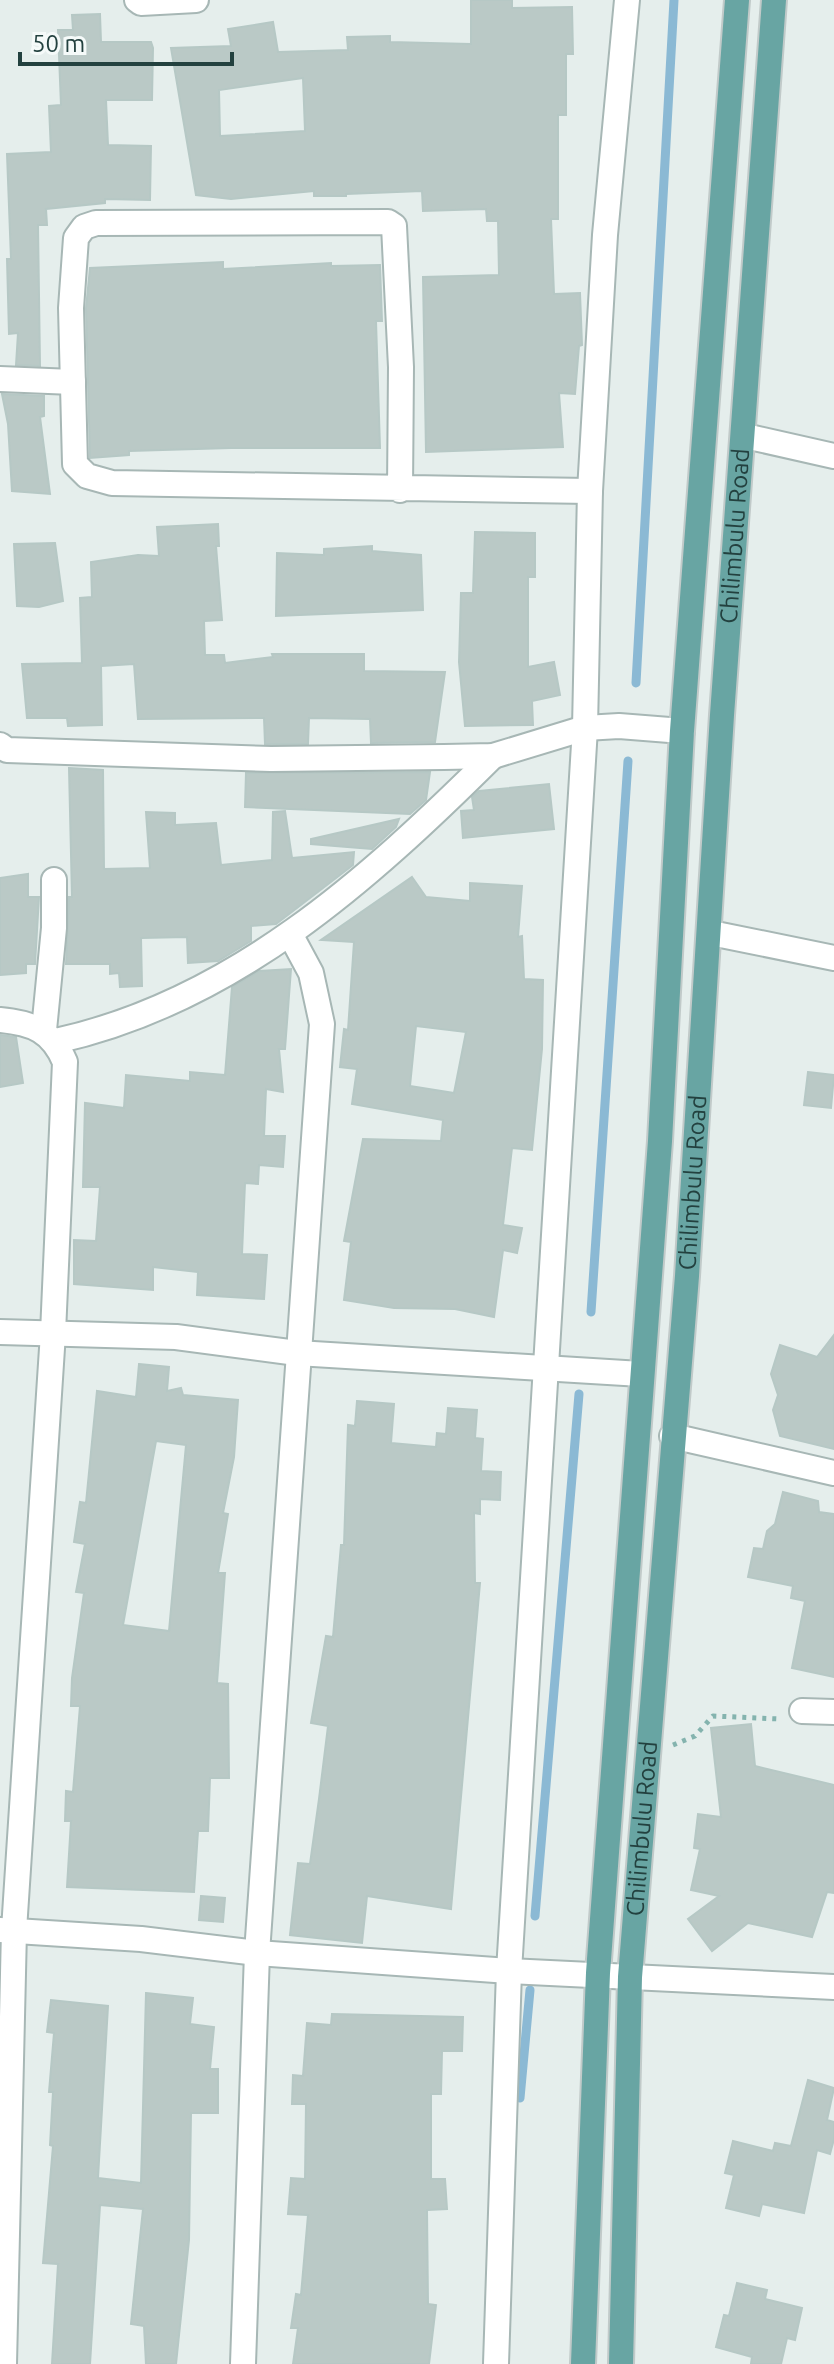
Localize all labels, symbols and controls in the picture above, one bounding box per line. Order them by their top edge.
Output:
scale bar [20,16,232,66]
text: 50 m [32,30,85,57]
street label: Chilimbulu Road [715,447,754,625]
street label: Chilimbulu Road [673,1094,711,1271]
street label: Chilimbulu Road [621,1740,662,1917]

